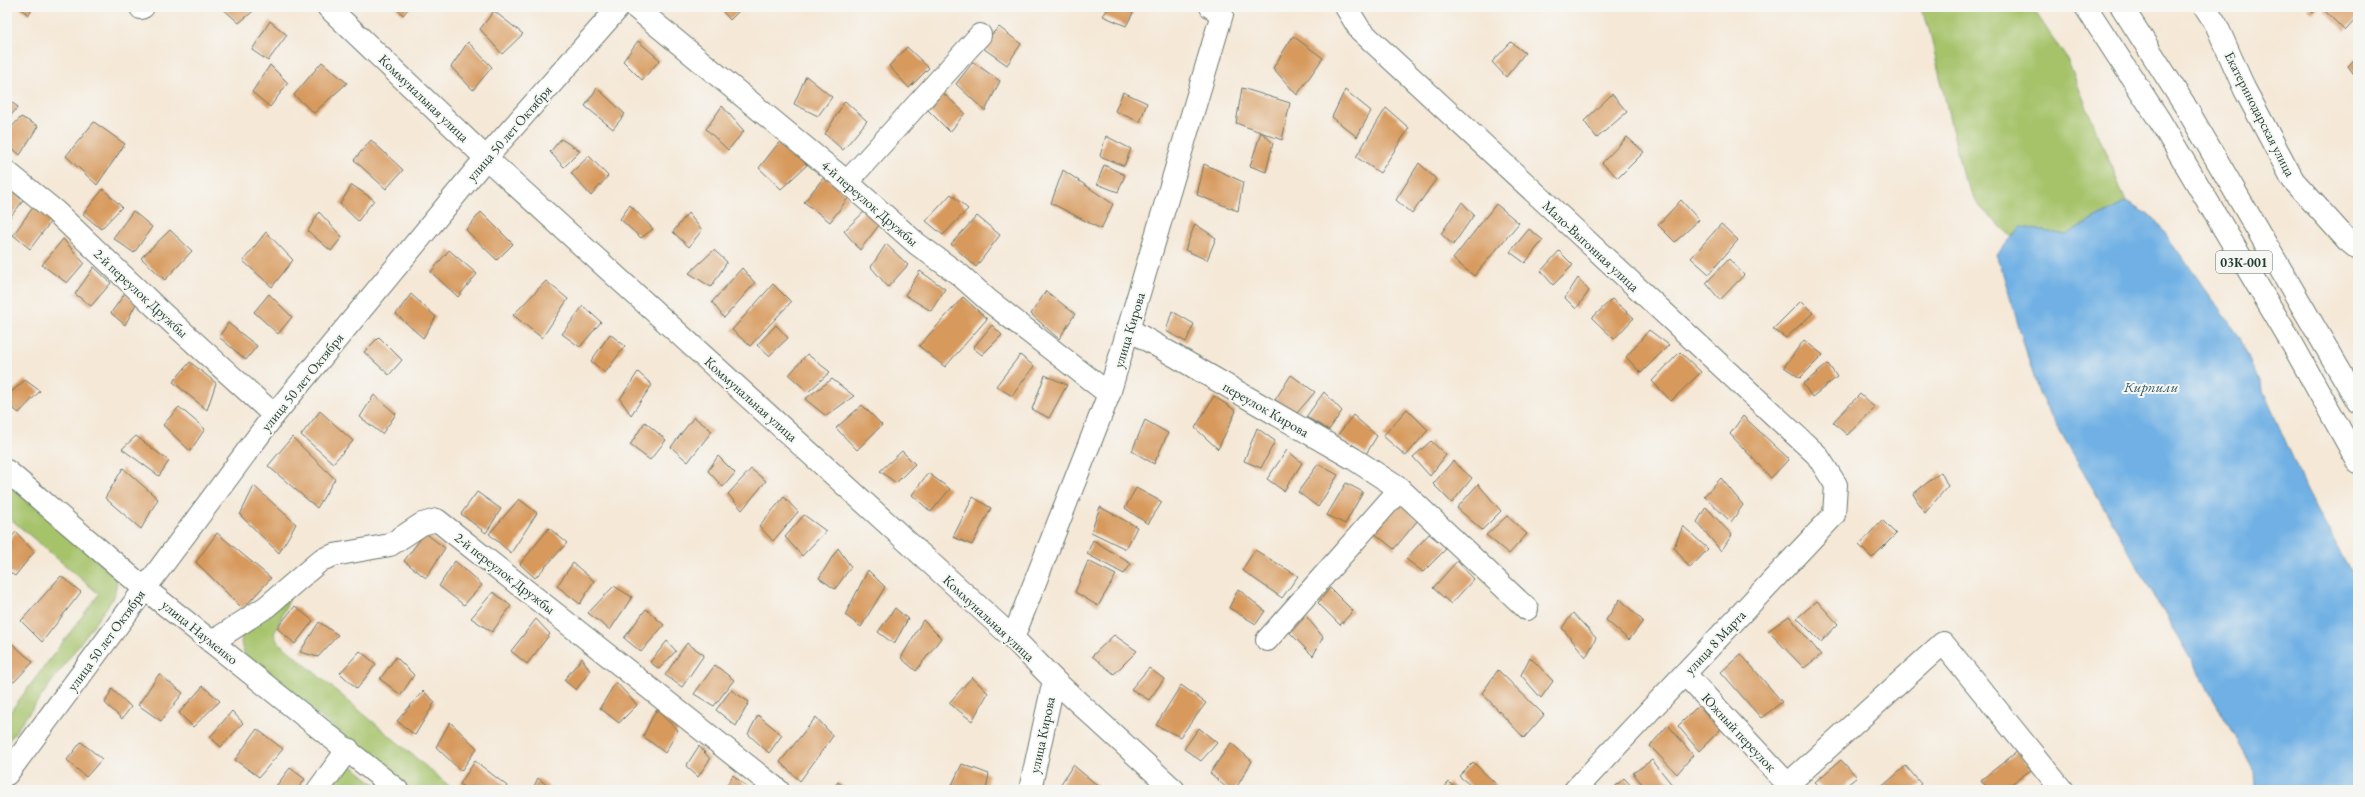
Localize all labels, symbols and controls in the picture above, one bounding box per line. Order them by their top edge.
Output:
street label: Екатеринодарская улица [2221,48,2300,180]
street label: Коммунальная улица [375,50,473,146]
street label: улица 50 лет Октября [462,81,556,185]
street label: 4-й переулок Дружбы [818,156,923,250]
street label: Мало-Выгонная улица [1539,196,1644,296]
street label: 2-й переулок Дружбы [90,245,192,342]
road number: 03К-001 [2216,251,2272,273]
street label: улица Кирова [1109,290,1149,370]
street label: улица 50 лет Октября [257,329,347,435]
street label: Коммунальная улица [701,352,802,446]
street label: переулок Кирова [1220,377,1313,441]
water label: Кирпили [2123,377,2178,396]
street label: 2-й переулок Дружбы [451,528,559,618]
street label: Коммунальная улица [939,571,1039,665]
street label: улица 50 лет Октября [63,586,149,694]
street label: улица Науменко [158,596,242,668]
street label: улица 8 Марта [1681,606,1750,678]
street label: Южный переулок [1698,689,1780,776]
street label: улица Кирова [1025,695,1059,775]

